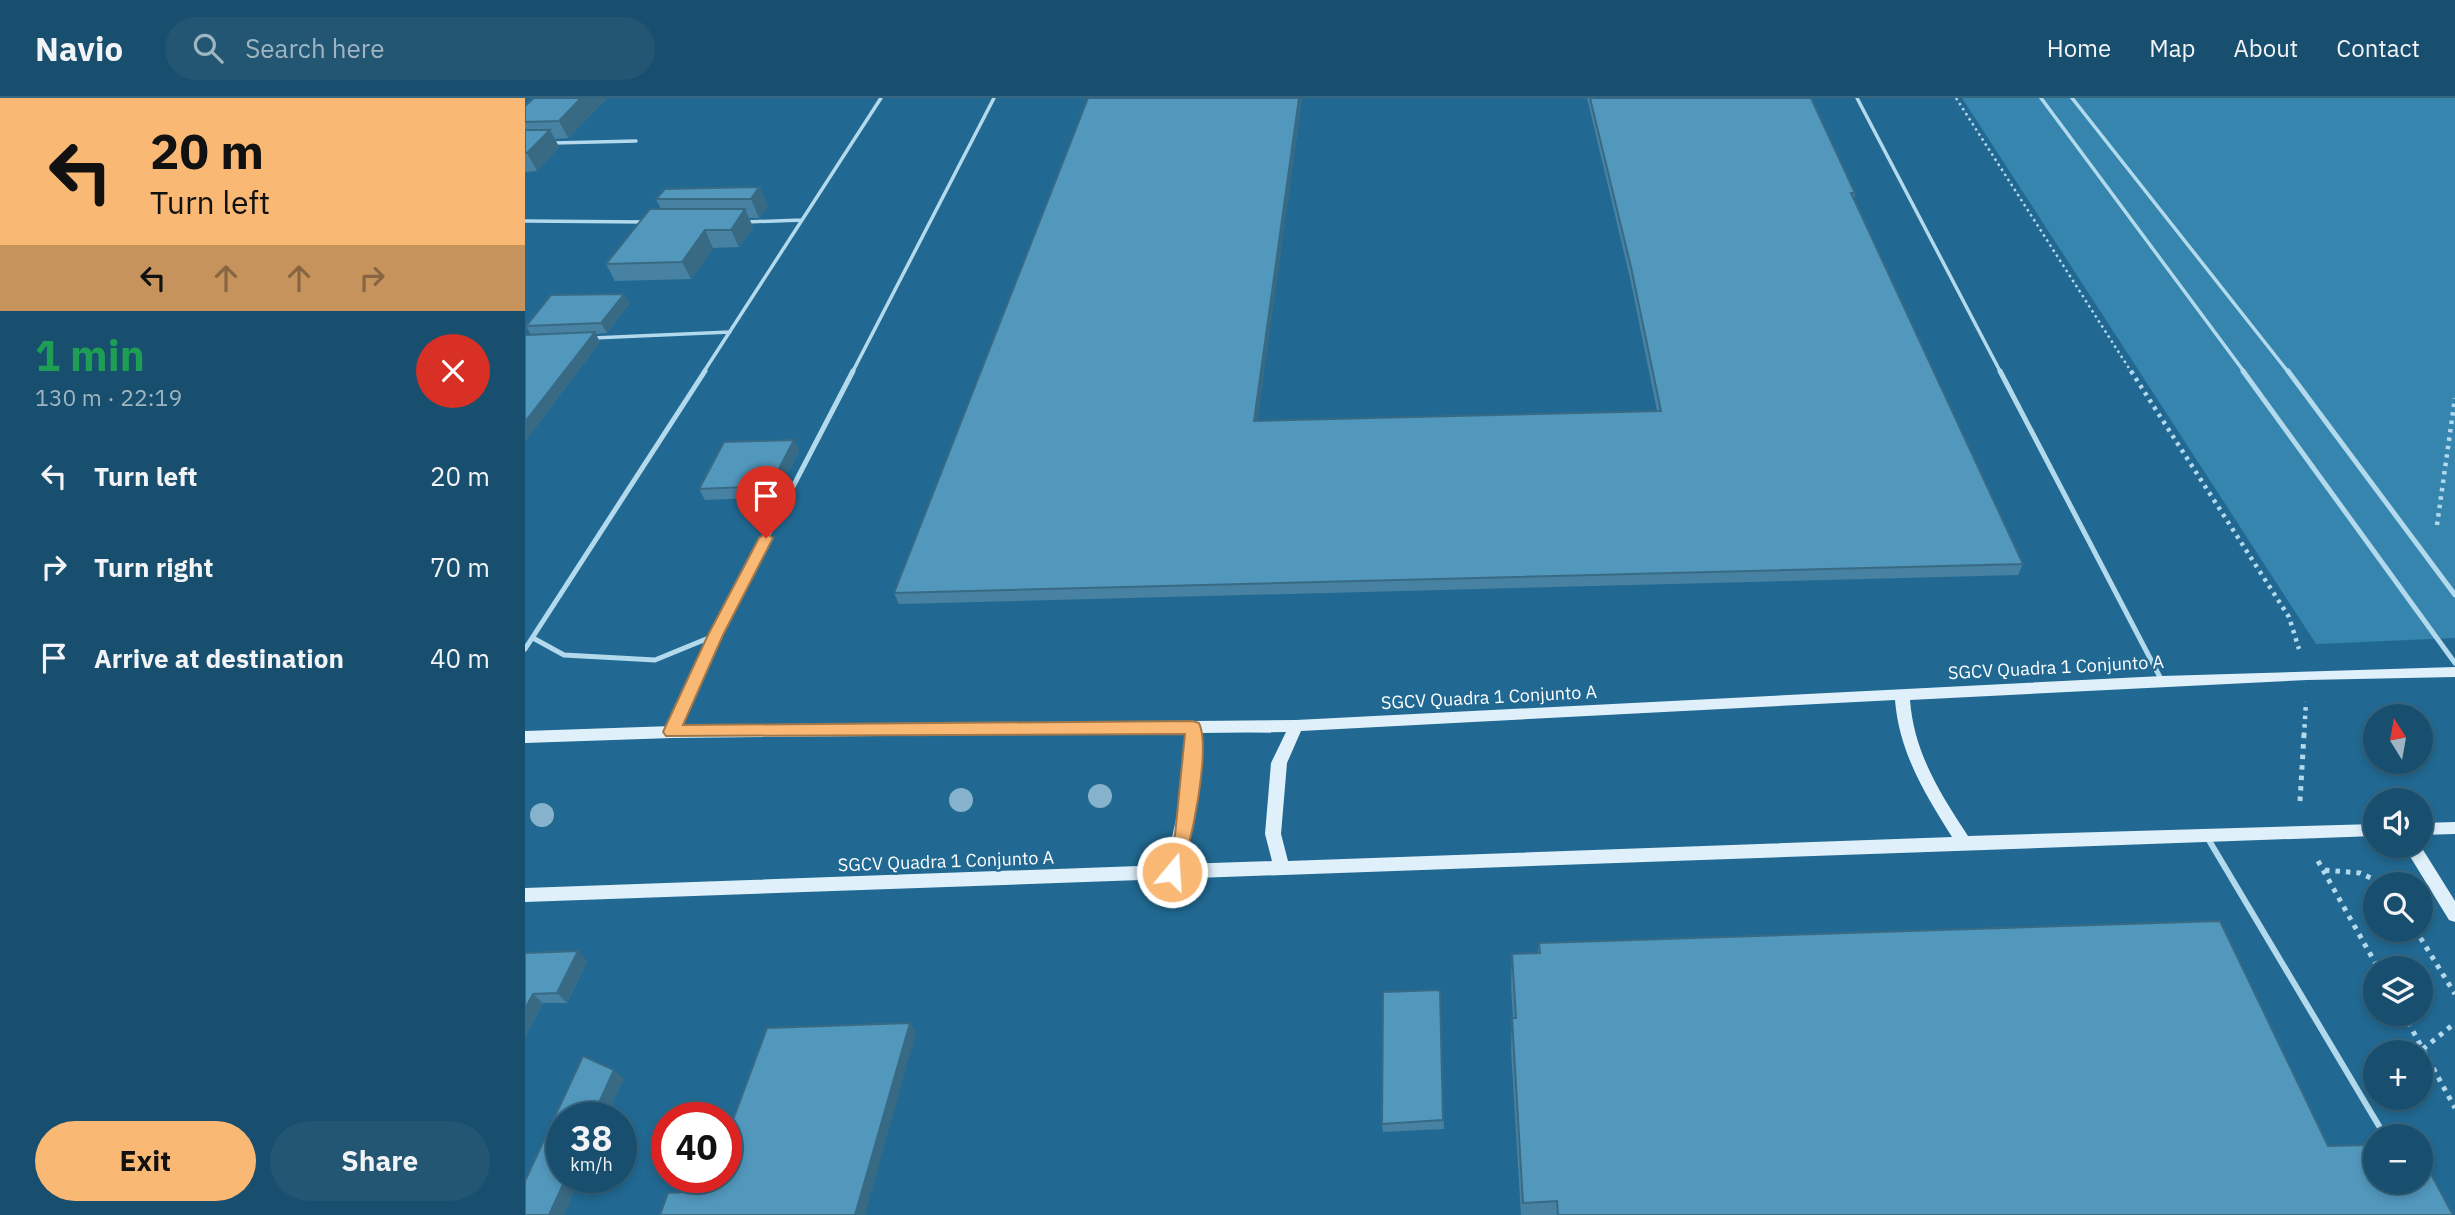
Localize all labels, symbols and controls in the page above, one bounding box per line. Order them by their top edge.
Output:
search box [165,17,655,80]
text: Navio [35,27,123,70]
icon: search [189,29,227,67]
text: Search here [245,31,385,65]
text: Home [2047,32,2111,64]
text: Map [2149,32,2195,64]
text: About [2233,32,2298,64]
text: Contact [2336,32,2420,64]
text: 20 m [150,119,264,182]
icon: left [35,126,126,217]
text: Turn left [150,181,270,223]
icon: left [134,259,172,297]
icon: ahead [207,259,245,297]
icon: ahead [280,259,318,297]
icon: right [353,259,391,297]
text: 1 min [35,328,145,383]
button: close [416,334,490,408]
text: 130 m · 22:19 [35,382,182,412]
icon: left [35,457,73,495]
text: Turn left [94,459,197,493]
text: 20 m [430,459,490,493]
pin [736,466,796,538]
icon: arrive [747,477,785,515]
icon: right [35,548,73,586]
text: Turn right [94,550,213,584]
text: 70 m [430,550,490,584]
icon: arrive [35,639,73,677]
text: Arrive at destination [94,641,344,675]
text: 40 m [430,641,490,675]
street label: SGCV Quadra 1 Conjunto A [1947,650,2165,684]
street label: SGCV Quadra 1 Conjunto A [1380,680,1598,714]
north arrow [2363,704,2433,774]
map controls [2363,704,2433,1194]
button: sound [2363,788,2433,858]
position arrow [1135,835,1209,909]
street label: SGCV Quadra 1 Conjunto A [837,846,1055,876]
button: search [2363,872,2433,942]
button: layers [2363,956,2433,1026]
button: + [2363,1040,2433,1110]
speed limit sign: 40 [651,1102,742,1193]
text: 38 [570,1115,613,1161]
button: Exit [35,1121,256,1201]
button: Share [270,1121,490,1201]
button: − [2363,1124,2433,1194]
text: km/h [570,1153,613,1176]

